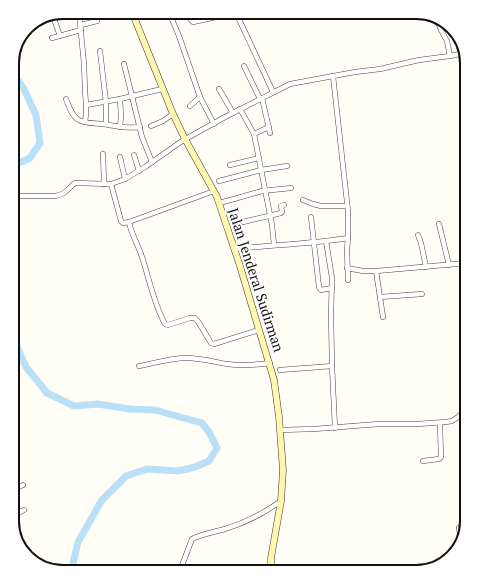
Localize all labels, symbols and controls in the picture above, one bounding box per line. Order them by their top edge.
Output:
street label: Jalan Jenderal Sudirman [224,205,289,355]

